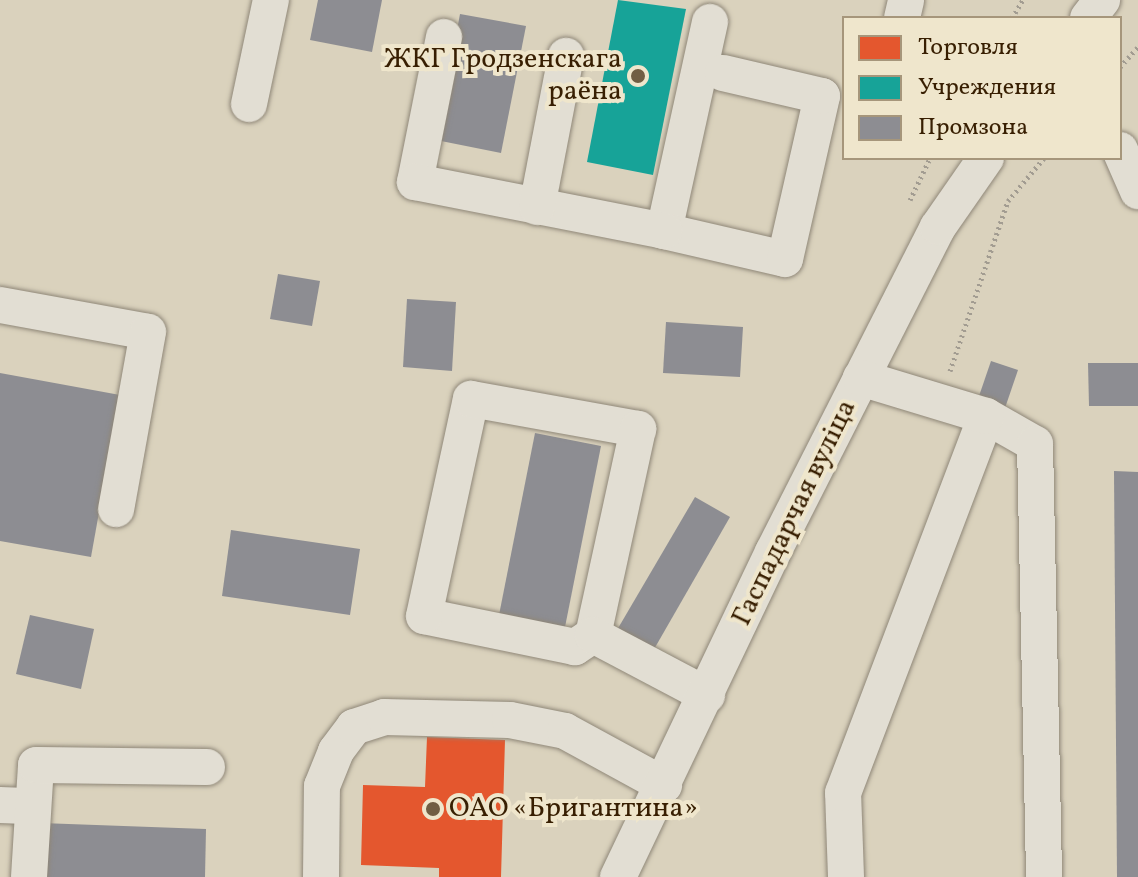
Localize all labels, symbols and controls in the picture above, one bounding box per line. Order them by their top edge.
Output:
legend [842,16,1122,160]
text: Торговля [918,31,1018,65]
place label: ЖКГ Гродзенскага раёна [383,43,622,109]
marker: ЖКГ Гродзенскага раёна [629,67,647,85]
text: Учреждения [918,71,1056,105]
text: Промзона [918,111,1028,145]
street label: Гаспадарчая вуліца [726,395,864,631]
place label: ОАО «Бригантина» [449,792,698,826]
marker: ОАО «Бригантина» [424,800,442,818]

